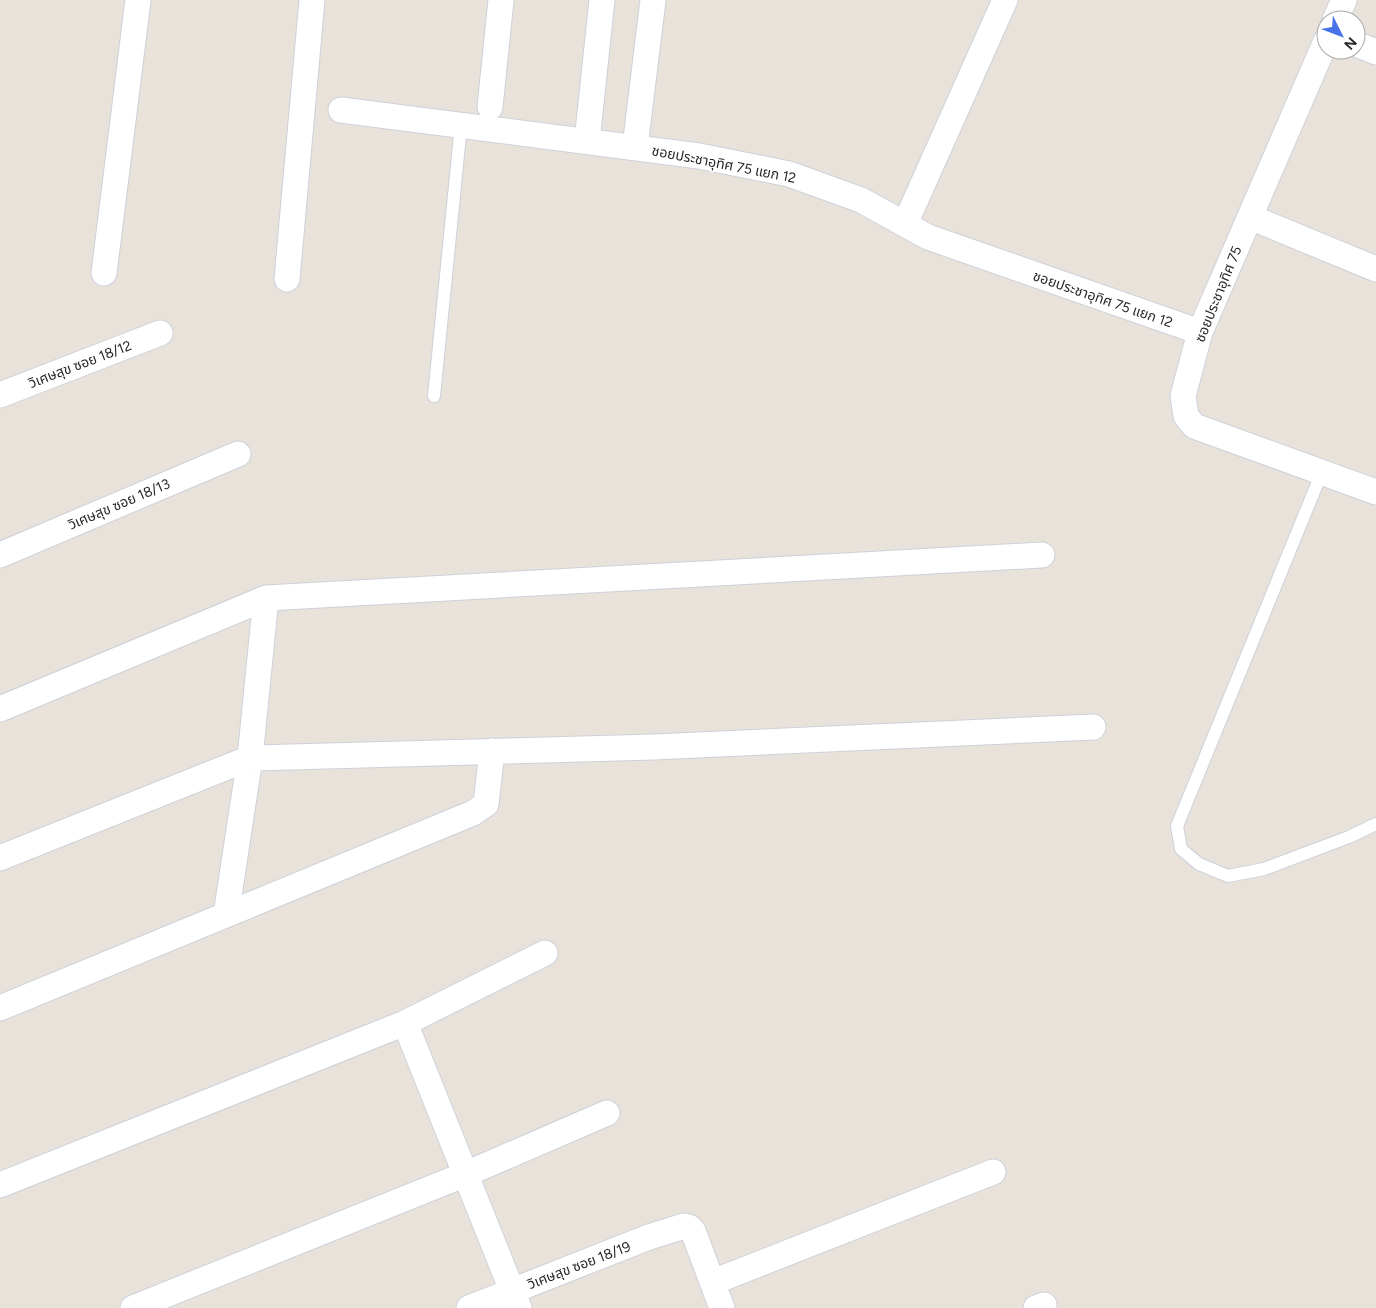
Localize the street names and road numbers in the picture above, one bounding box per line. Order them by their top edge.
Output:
street label: ชอยประชาอุทิศ 75 แยก 12 [650,142,797,187]
street label: ซอยประชาอุทิศ 75 [1191,244,1245,345]
street label: ชอยประชาอุทิศ 75 แยก 12 [1031,268,1175,331]
street label: วิเศษสุข ซอย 18/12 [25,337,134,392]
street label: วิเศษสุข ซอย 18/13 [65,475,172,534]
street label: วิเศษสุข ซอย 18/19 [524,1238,633,1293]

